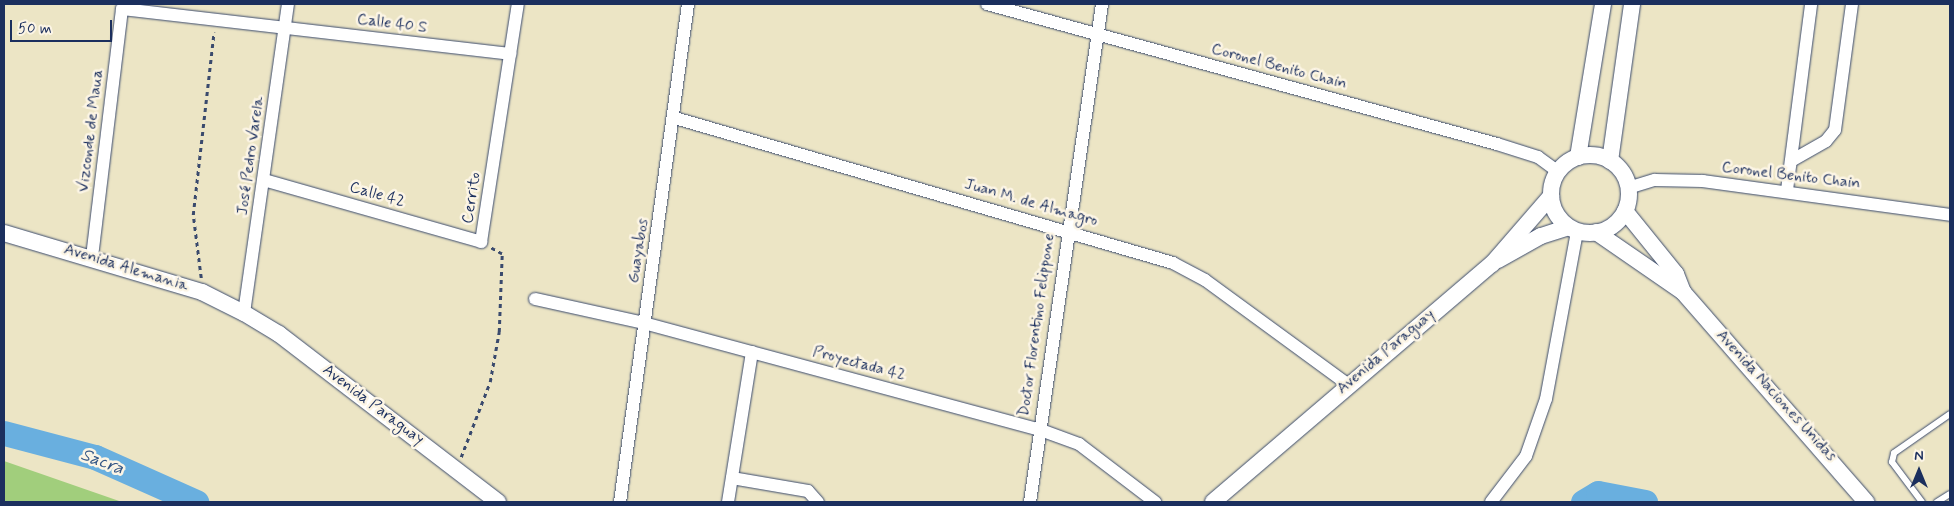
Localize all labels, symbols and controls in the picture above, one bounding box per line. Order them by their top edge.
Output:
scale bar [12,10,115,42]
street label: Calle 40 S [356,10,428,38]
text: 50 m [18,19,52,39]
street label: Coronel Benito Chain [1205,39,1353,95]
street label: Vizconde de Maua [74,70,108,192]
street label: José Pedro Varela [233,95,269,217]
street label: Coronel Benito Chain [1717,157,1865,195]
street label: Cerrito [458,171,486,225]
street label: Juan M. de Almagro [962,175,1100,231]
street label: Calle 42 [347,178,407,212]
street label: Guayabos [624,217,654,285]
street label: Doctor Florentino Felippone [1015,232,1059,418]
street label: Avenida Alemania [62,240,190,296]
street label: Avenida Paraguay [1333,306,1439,398]
street label: Avenida Naciones Unidas [1711,326,1841,466]
street label: Proyectada 42 [811,342,907,386]
street label: Avenida Paraguay [319,361,427,449]
water label: Sacra [78,444,126,480]
north arrow [1894,446,1944,496]
text: N [1914,447,1924,465]

